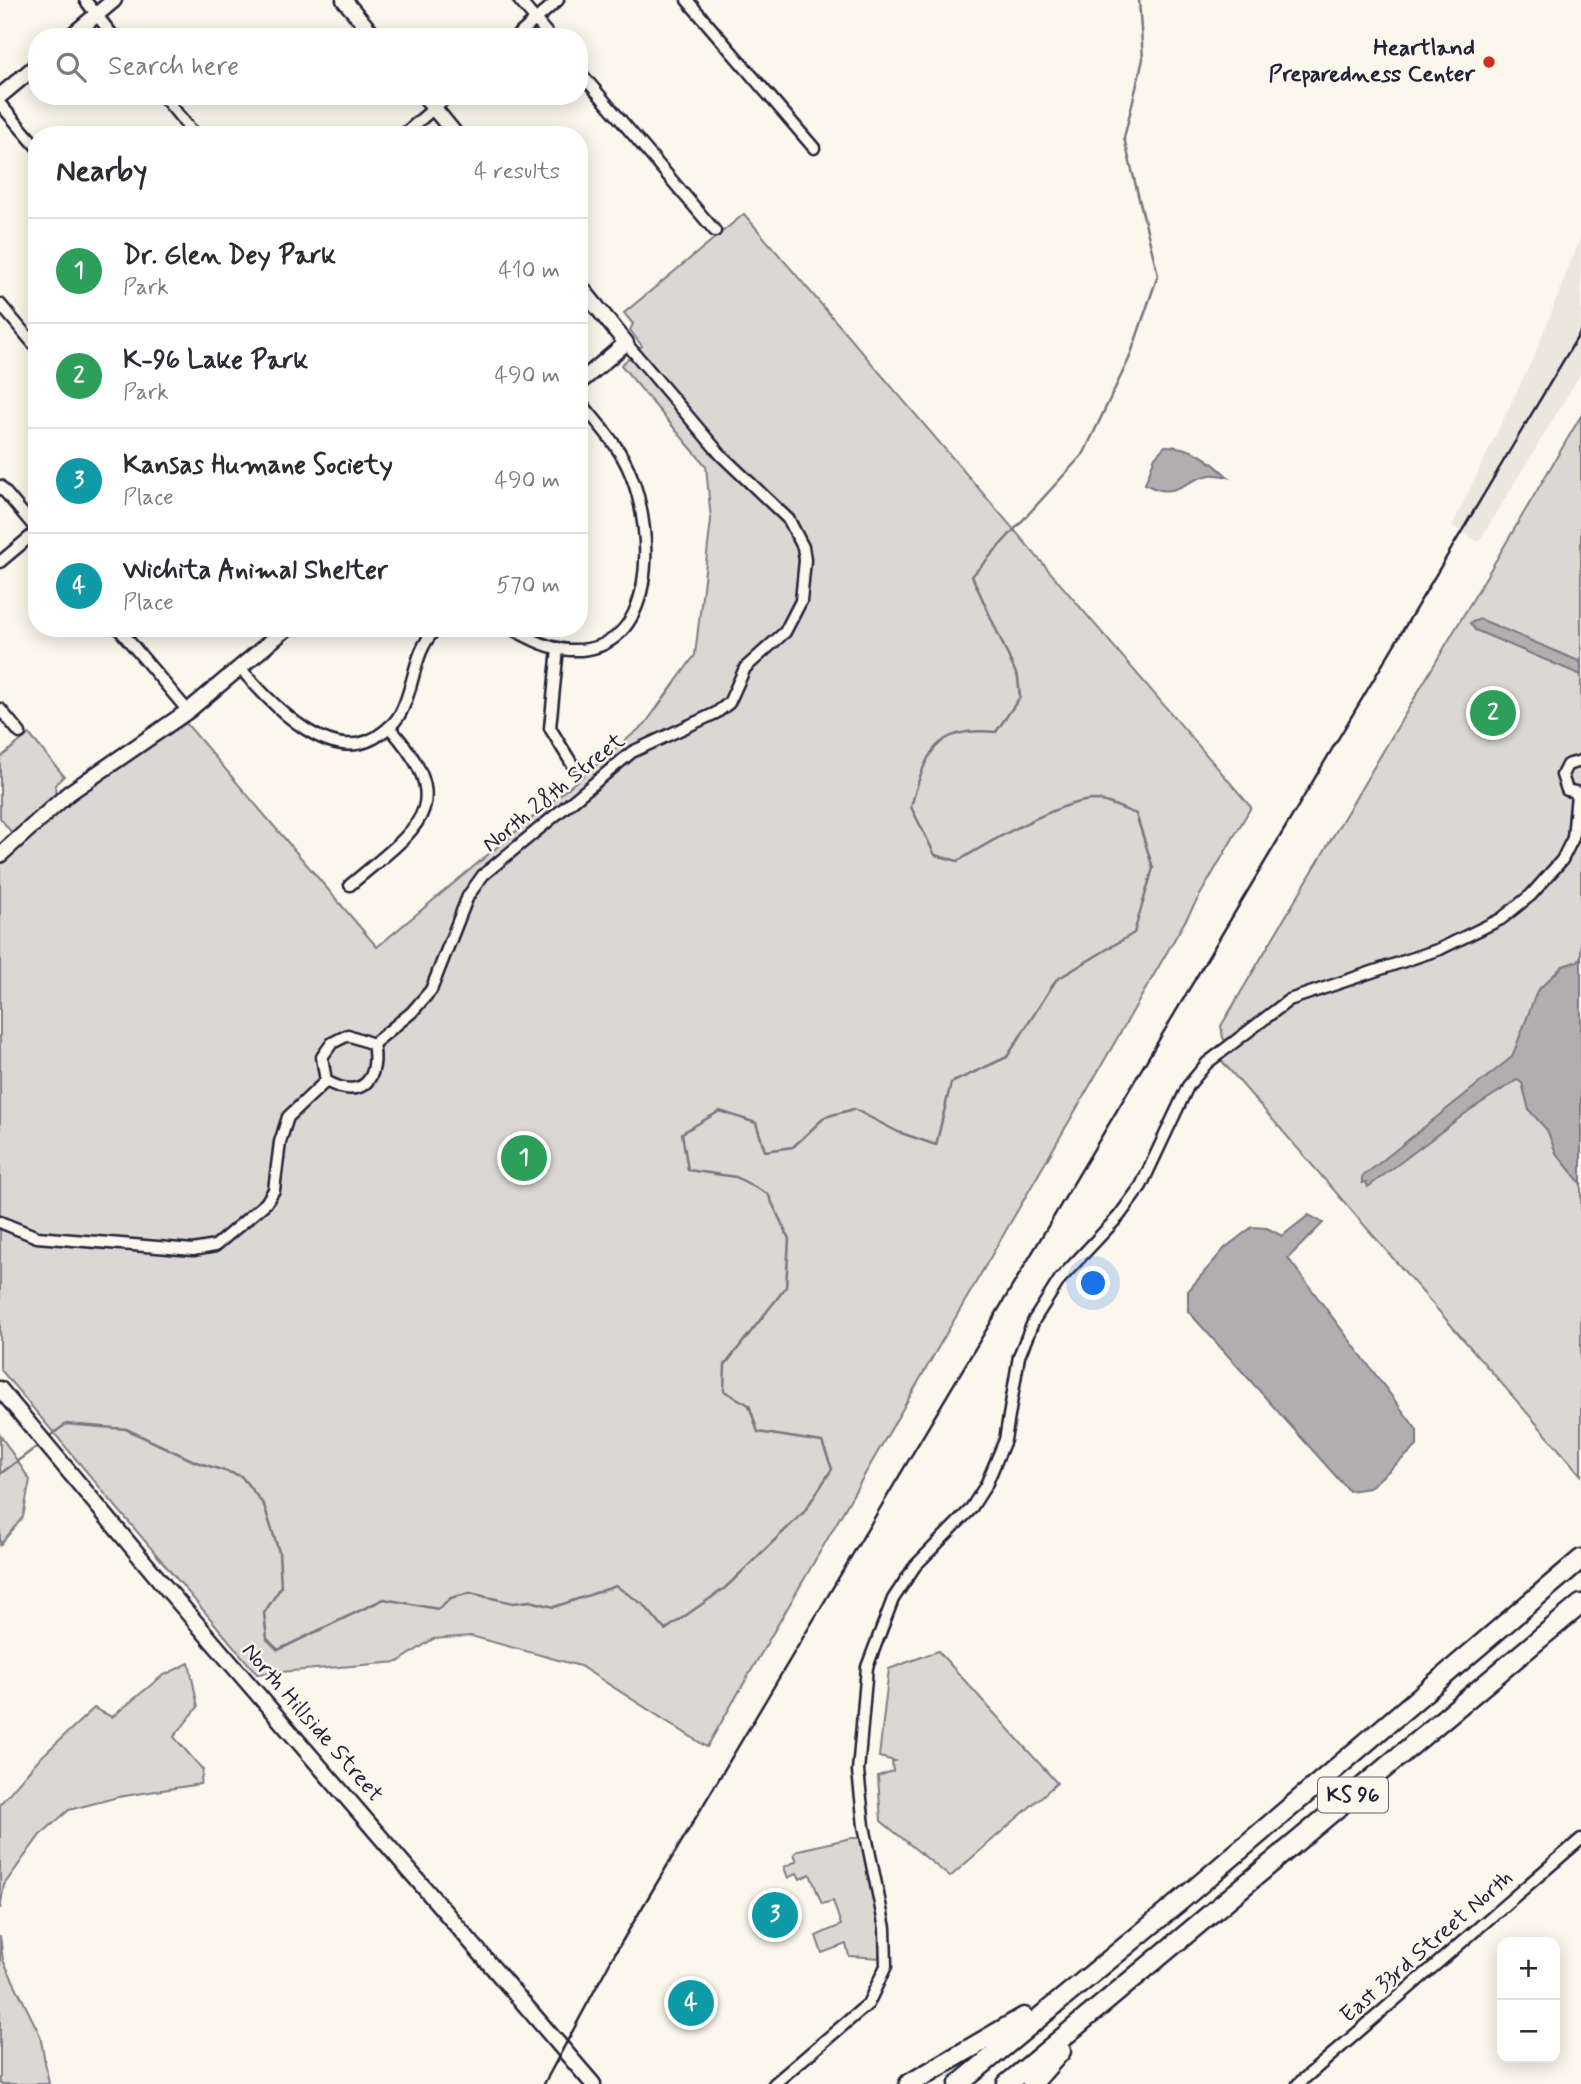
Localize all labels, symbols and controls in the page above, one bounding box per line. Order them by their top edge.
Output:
search box [28,28,588,105]
place label: Heartland Preparedness Center [1268,34,1476,90]
icon: search [52,48,90,86]
text: Search here [108,50,239,84]
marker: Heartland Preparedness Center [1481,54,1497,70]
text: Nearby [56,152,147,191]
text: 4 results [474,157,560,187]
text: Dr. Glen Dey Park [123,239,336,273]
text: 1 [74,256,84,286]
text: 410 m [498,256,560,286]
text: Park [123,273,169,303]
text: K-96 Lake Park [123,344,308,378]
text: 2 [73,361,85,391]
text: 490 m [495,361,560,391]
text: Park [123,378,169,408]
text: Kansas Humane Society [123,449,393,483]
text: 3 [74,466,84,496]
text: 490 m [495,466,560,496]
text: Place [123,483,174,513]
text: Wichita Animal Shelter [123,554,388,588]
text: 4 [72,571,86,601]
text: 570 m [496,571,560,601]
text: Place [123,588,174,618]
pin: 2 [1470,687,1516,739]
street label: North 28th Street [477,726,632,860]
pin: 1 [501,1132,547,1184]
your location [1076,1266,1110,1300]
street label: North Hillside Street [234,1637,390,1809]
road number: KS 96 [1318,1778,1388,1812]
street label: East 33rd Street North [1334,1864,1520,2030]
pin: 3 [752,1889,798,1941]
map controls [1497,1937,1560,2063]
button: + [1497,1937,1560,2000]
pin: 4 [668,1977,714,2029]
button: − [1497,2000,1560,2063]

